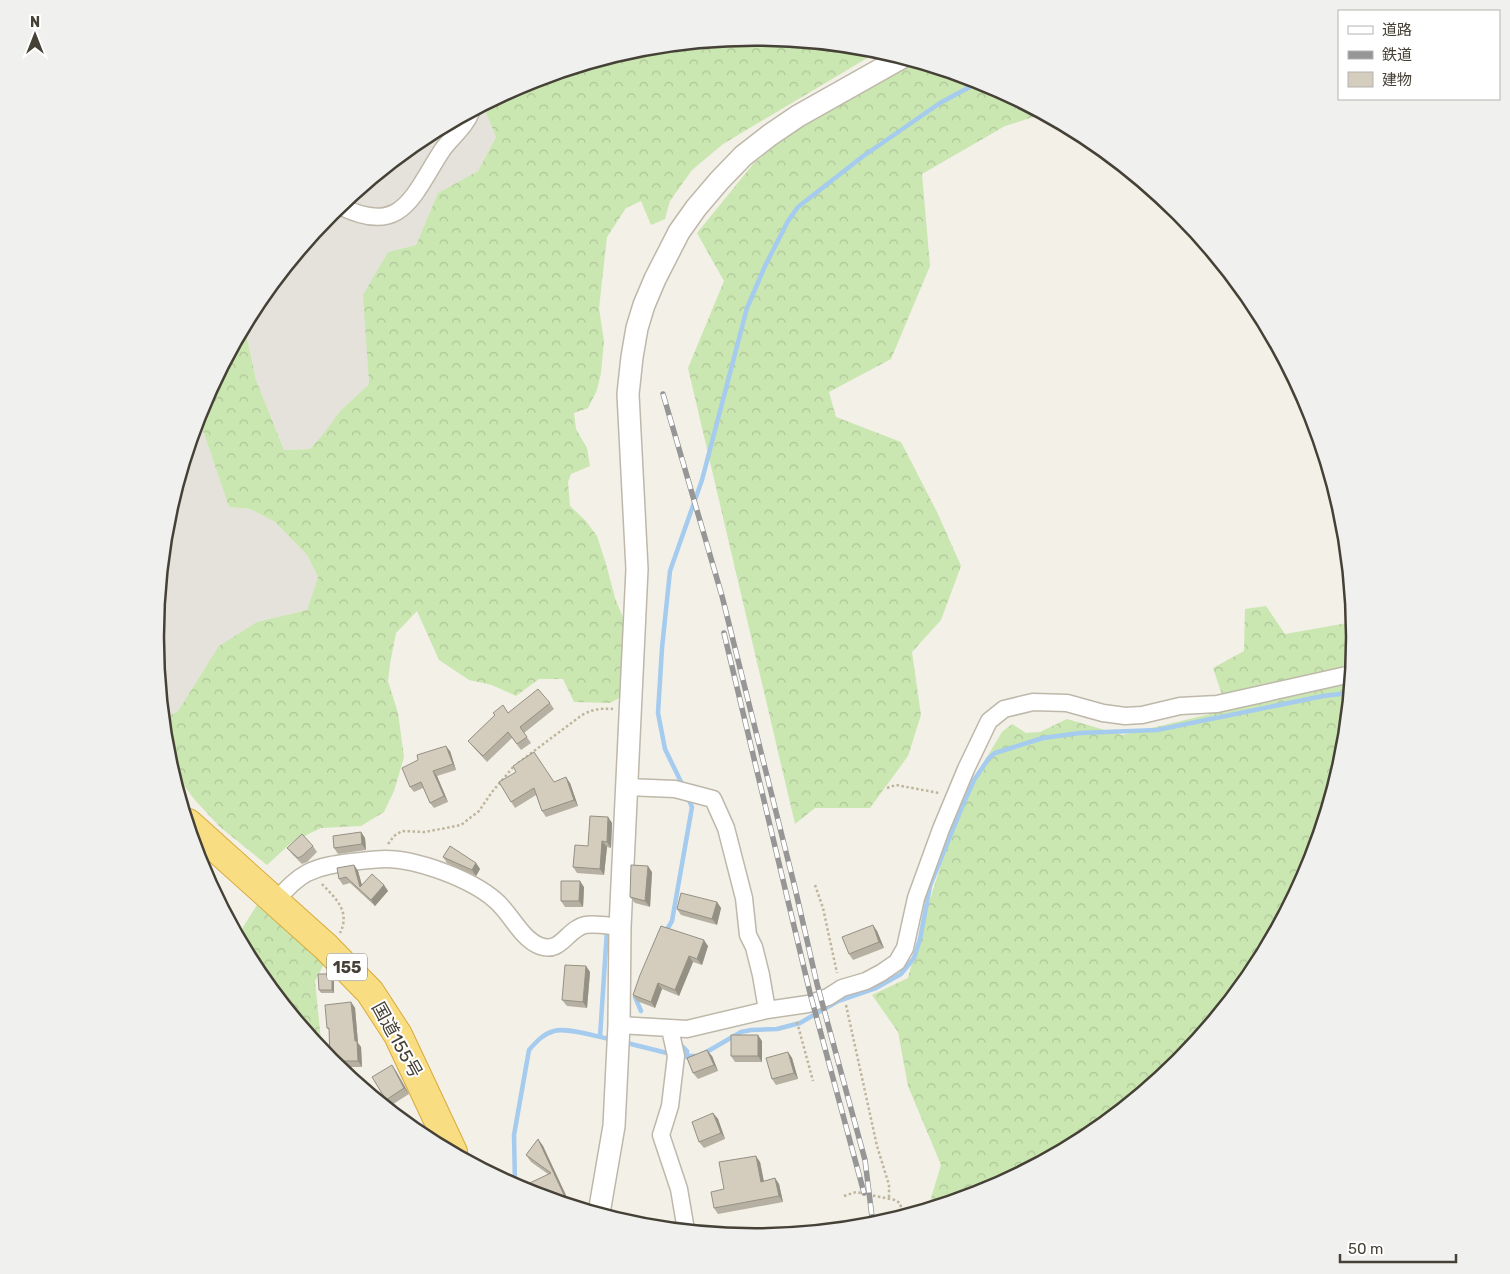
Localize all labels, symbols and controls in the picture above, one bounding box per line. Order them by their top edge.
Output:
north arrow [10,10,60,60]
legend [1338,10,1500,100]
text: N [30,14,40,31]
text: 道路 [1382,21,1412,39]
text: 鉄道 [1382,46,1412,64]
text: 建物 [1382,71,1412,89]
road number: 155 [327,954,367,980]
street label: 国道155号 [367,998,427,1082]
scale bar [1340,1232,1456,1264]
text: 50 m [1348,1240,1383,1258]

